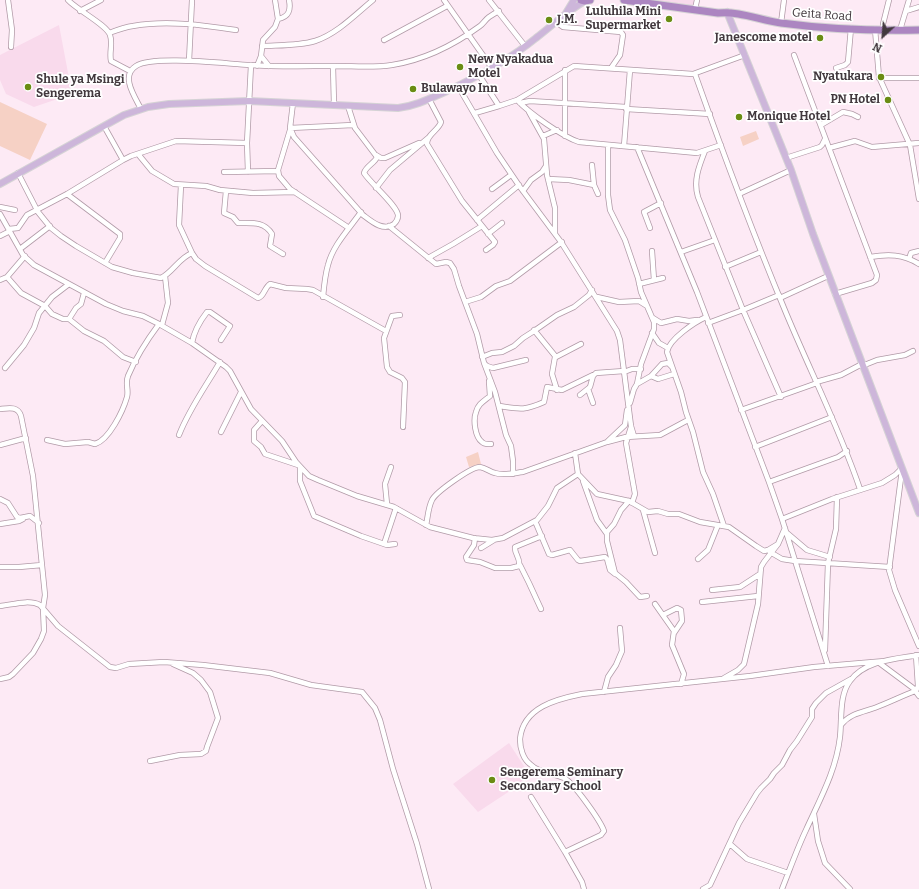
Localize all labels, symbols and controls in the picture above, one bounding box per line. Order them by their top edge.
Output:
place label: Luluhila Mini Supermarket [585,5,661,33]
street label: Geita Road [791,6,853,24]
place label: J.M. [557,13,577,27]
marker: Luluhila Mini Supermarket [664,14,674,24]
marker: J.M. [544,15,554,25]
north arrow [863,16,903,56]
place label: Janescome motel [715,31,812,45]
marker: Janescome motel [815,33,825,43]
text: N [871,40,884,55]
place label: New Nyakadua Motel [468,53,553,81]
marker: New Nyakadua Motel [455,62,465,72]
place label: Nyatukara [813,70,873,84]
marker: Nyatukara [876,72,886,82]
place label: Shule ya Msingi Sengerema [36,73,125,101]
marker: Shule ya Msingi Sengerema [23,82,33,92]
place label: Bulawayo Inn [421,82,498,96]
marker: Bulawayo Inn [408,84,418,94]
place label: PN Hotel [830,93,880,107]
marker: PN Hotel [883,95,893,105]
place label: Monique Hotel [747,110,830,124]
marker: Monique Hotel [734,112,744,122]
place label: Sengerema Seminary Secondary School [500,766,623,794]
marker: Sengerema Seminary Secondary School [487,775,497,785]

